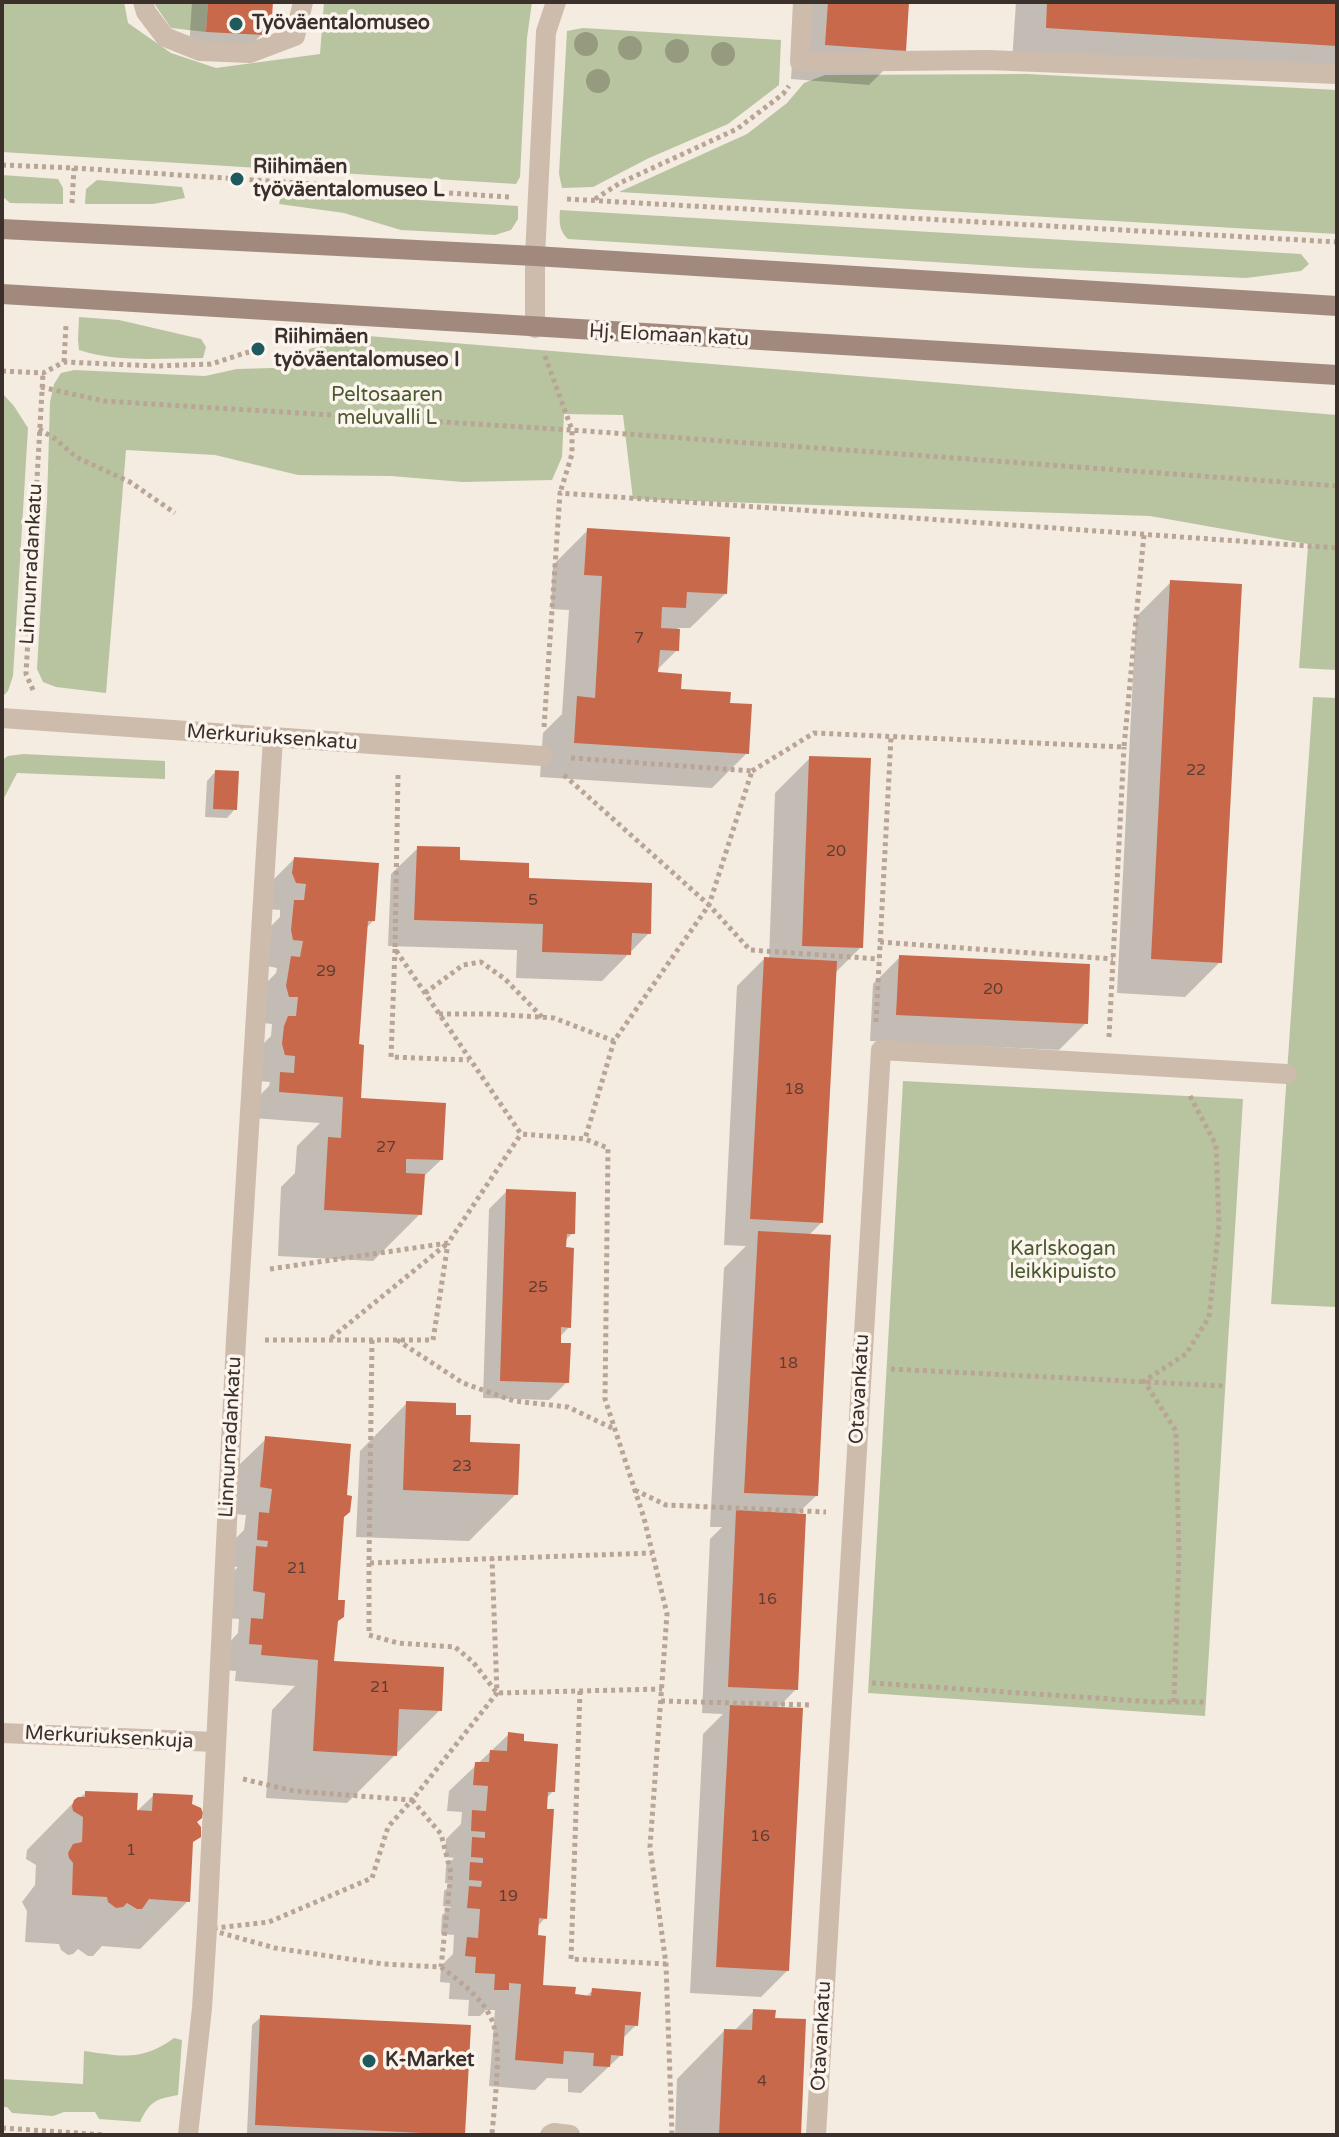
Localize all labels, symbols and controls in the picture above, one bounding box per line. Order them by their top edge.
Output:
place label: Työväentalomuseo [252,12,430,36]
marker: Työväentalomuseo [227,15,245,33]
place label: Riihimäen työväentalomuseo L [253,156,444,203]
marker: Riihimäen työväentalomuseo L [228,170,246,188]
street label: Hj. Elomaan katu [588,320,750,352]
place label: Riihimäen työväentalomuseo I [274,326,460,373]
marker: Riihimäen työväentalomuseo I [249,340,267,358]
park label: Peltosaaren meluvalli L [331,384,443,431]
street label: Linnunradankatu [16,483,48,645]
house number: 7 [634,629,644,649]
street label: Merkuriuksenkatu [186,720,358,756]
house number: 22 [1186,761,1206,781]
house number: 20 [826,842,846,862]
house number: 5 [528,891,538,911]
house number: 29 [316,962,336,982]
house number: 20 [983,980,1003,1000]
house number: 18 [784,1080,804,1100]
house number: 27 [376,1138,396,1158]
park label: Karlskogan leikkipuisto [1009,1238,1117,1285]
house number: 25 [528,1278,548,1298]
street label: Otavankatu [845,1333,875,1445]
house number: 18 [778,1354,798,1374]
street label: Linnunradankatu [215,1356,247,1518]
house number: 23 [452,1457,472,1477]
house number: 21 [287,1559,307,1579]
house number: 16 [757,1590,777,1610]
house number: 21 [370,1678,390,1698]
street label: Merkuriuksenkuja [24,1722,194,1754]
house number: 16 [750,1827,770,1847]
house number: 1 [126,1841,136,1861]
house number: 19 [498,1887,518,1907]
street label: Otavankatu [807,1980,837,2092]
place label: K-Market [385,2049,474,2073]
marker: K-Market [360,2052,378,2070]
house number: 4 [757,2072,767,2092]

